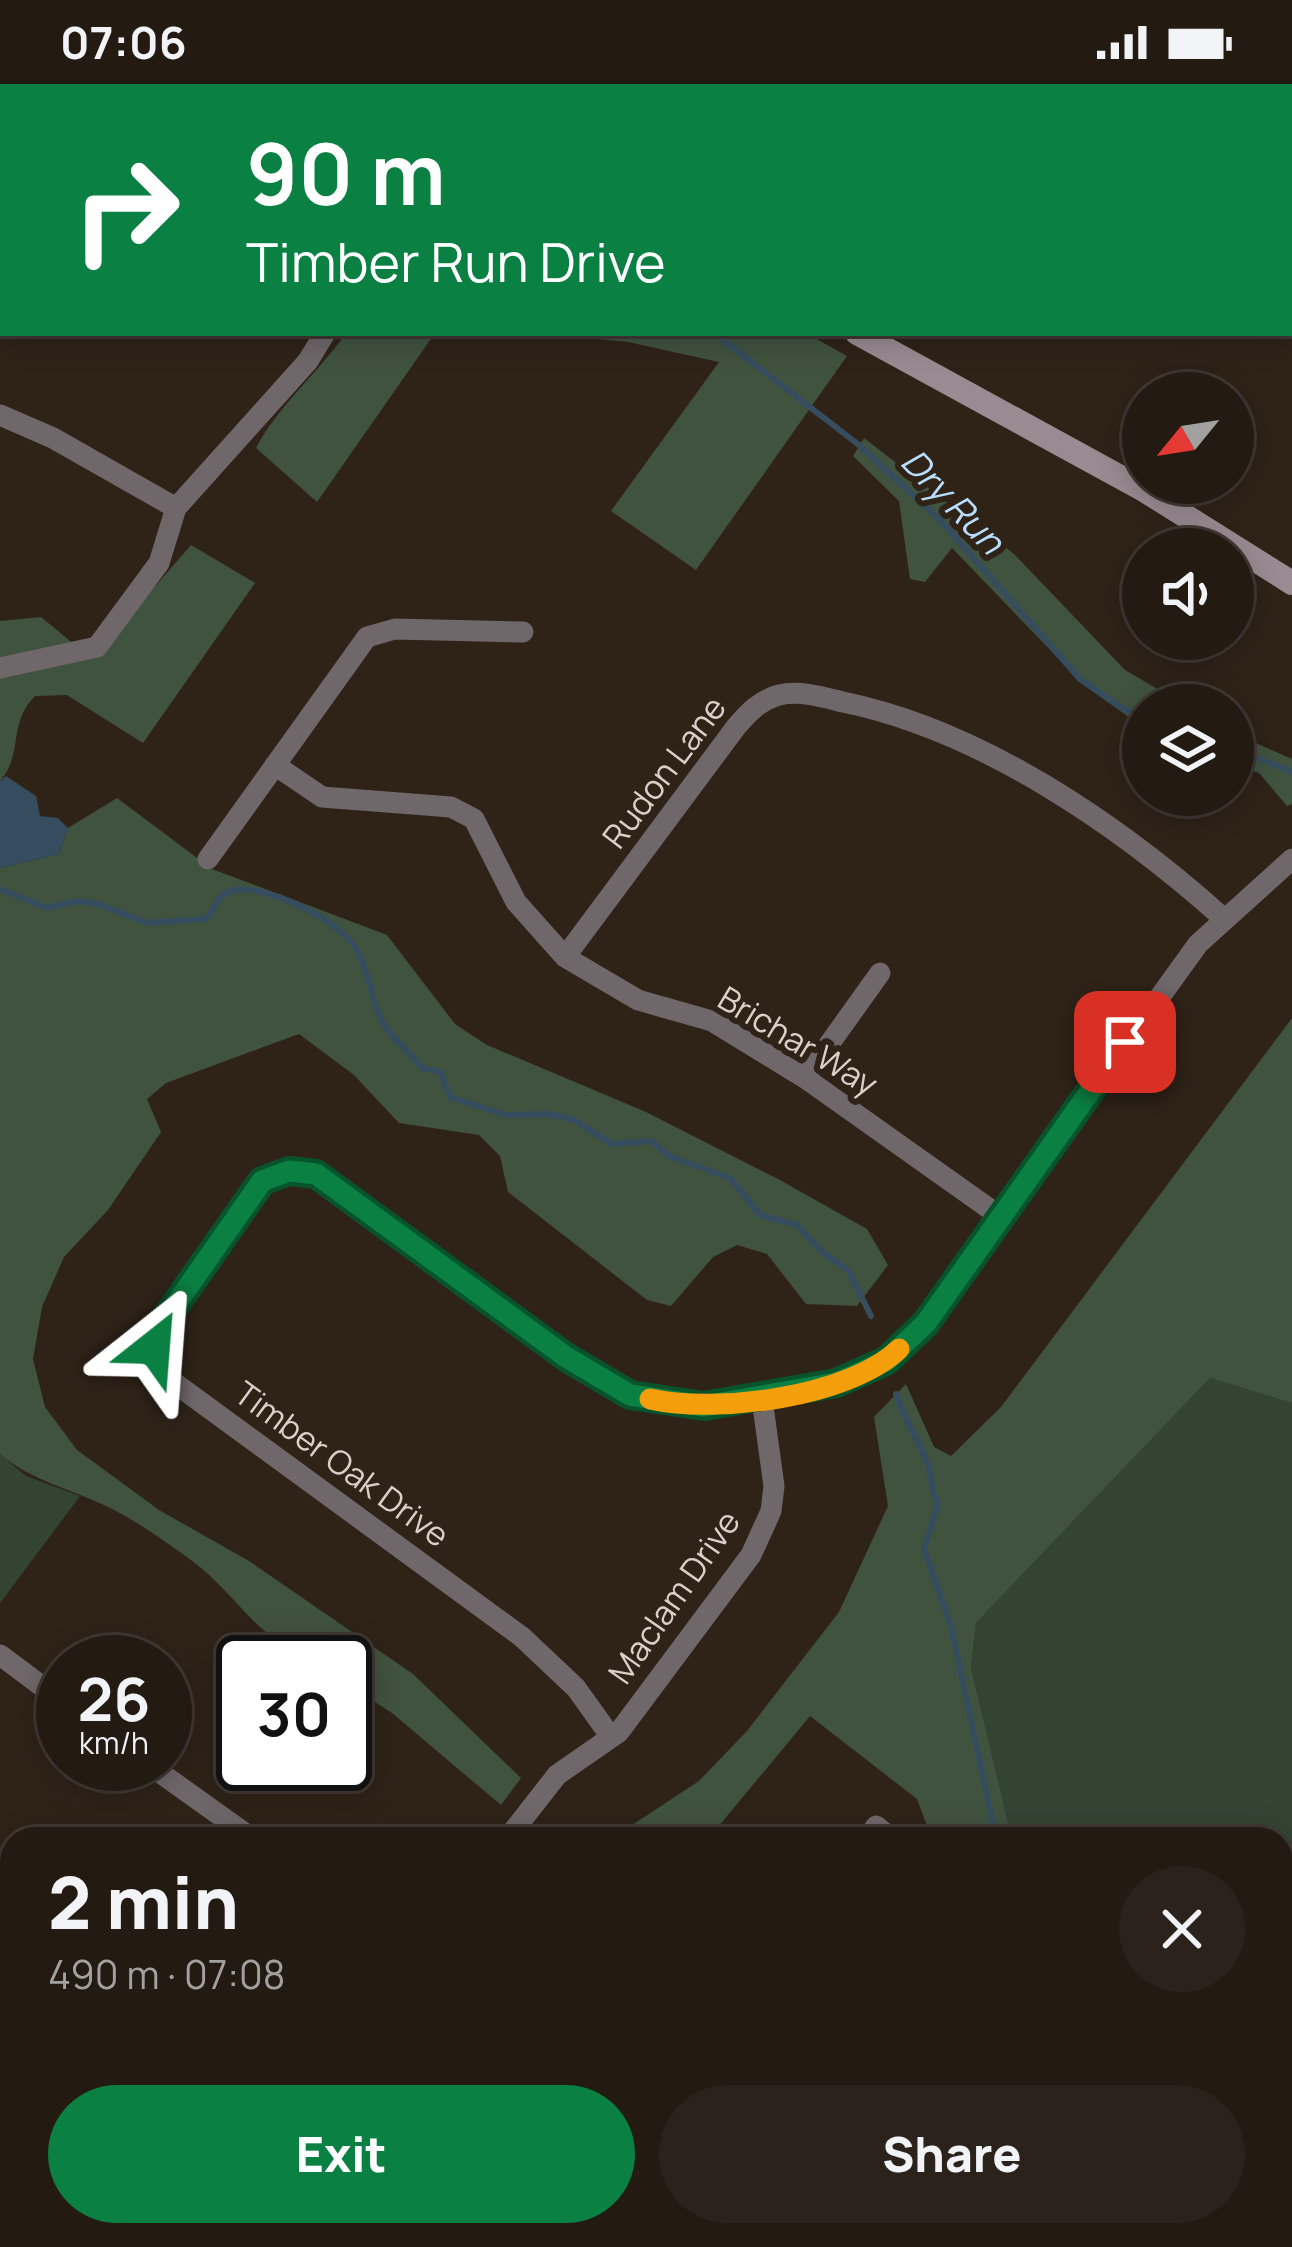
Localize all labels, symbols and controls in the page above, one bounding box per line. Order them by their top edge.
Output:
text: 07:06 [60,11,187,73]
text: 90 m [246,115,446,230]
icon: right [48,132,204,288]
text: Timber Run Drive [246,224,666,298]
north arrow [1122,372,1254,504]
map controls [1122,372,1254,816]
water label: Dry Run [891,437,1017,565]
button: sound [1122,528,1254,660]
button: layers [1122,684,1254,816]
street label: Rudon Lane [592,686,736,857]
street label: Brichar Way [710,975,886,1106]
pin [1074,991,1176,1093]
icon: arrive [1092,1009,1158,1075]
position arrow [91,1284,217,1410]
street label: Timber Oak Drive [226,1370,459,1557]
street label: Maclam Drive [597,1501,750,1692]
speed limit sign: 30 [216,1635,372,1791]
text: 26 [77,1657,151,1739]
text: km/h [79,1722,149,1763]
text: 2 min [48,1852,239,1951]
button: close [1119,1866,1245,1992]
text: 490 m · 07:08 [48,1947,285,2001]
button: Exit [48,2085,635,2223]
button: Share [659,2085,1245,2223]

